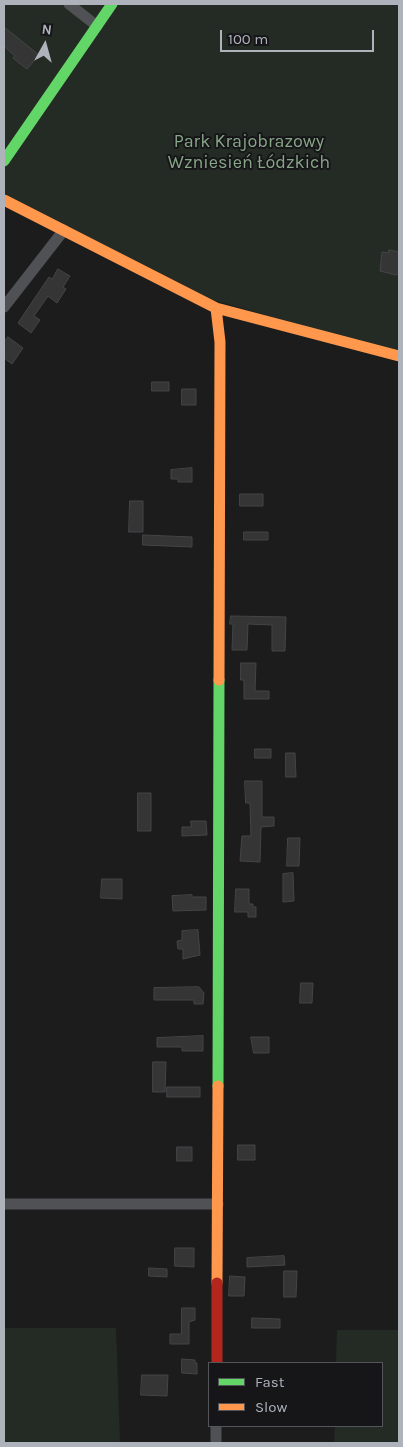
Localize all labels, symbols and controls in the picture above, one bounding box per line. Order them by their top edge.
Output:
north arrow [20,20,70,70]
scale bar [223,20,377,52]
text: N [41,21,53,39]
text: 100 m [228,30,268,48]
park label: Park Krajobrazowy Wzniesień Łódzkich [168,131,330,173]
legend [208,1362,383,1427]
text: Fast [255,1373,284,1391]
text: Slow [255,1398,287,1416]

